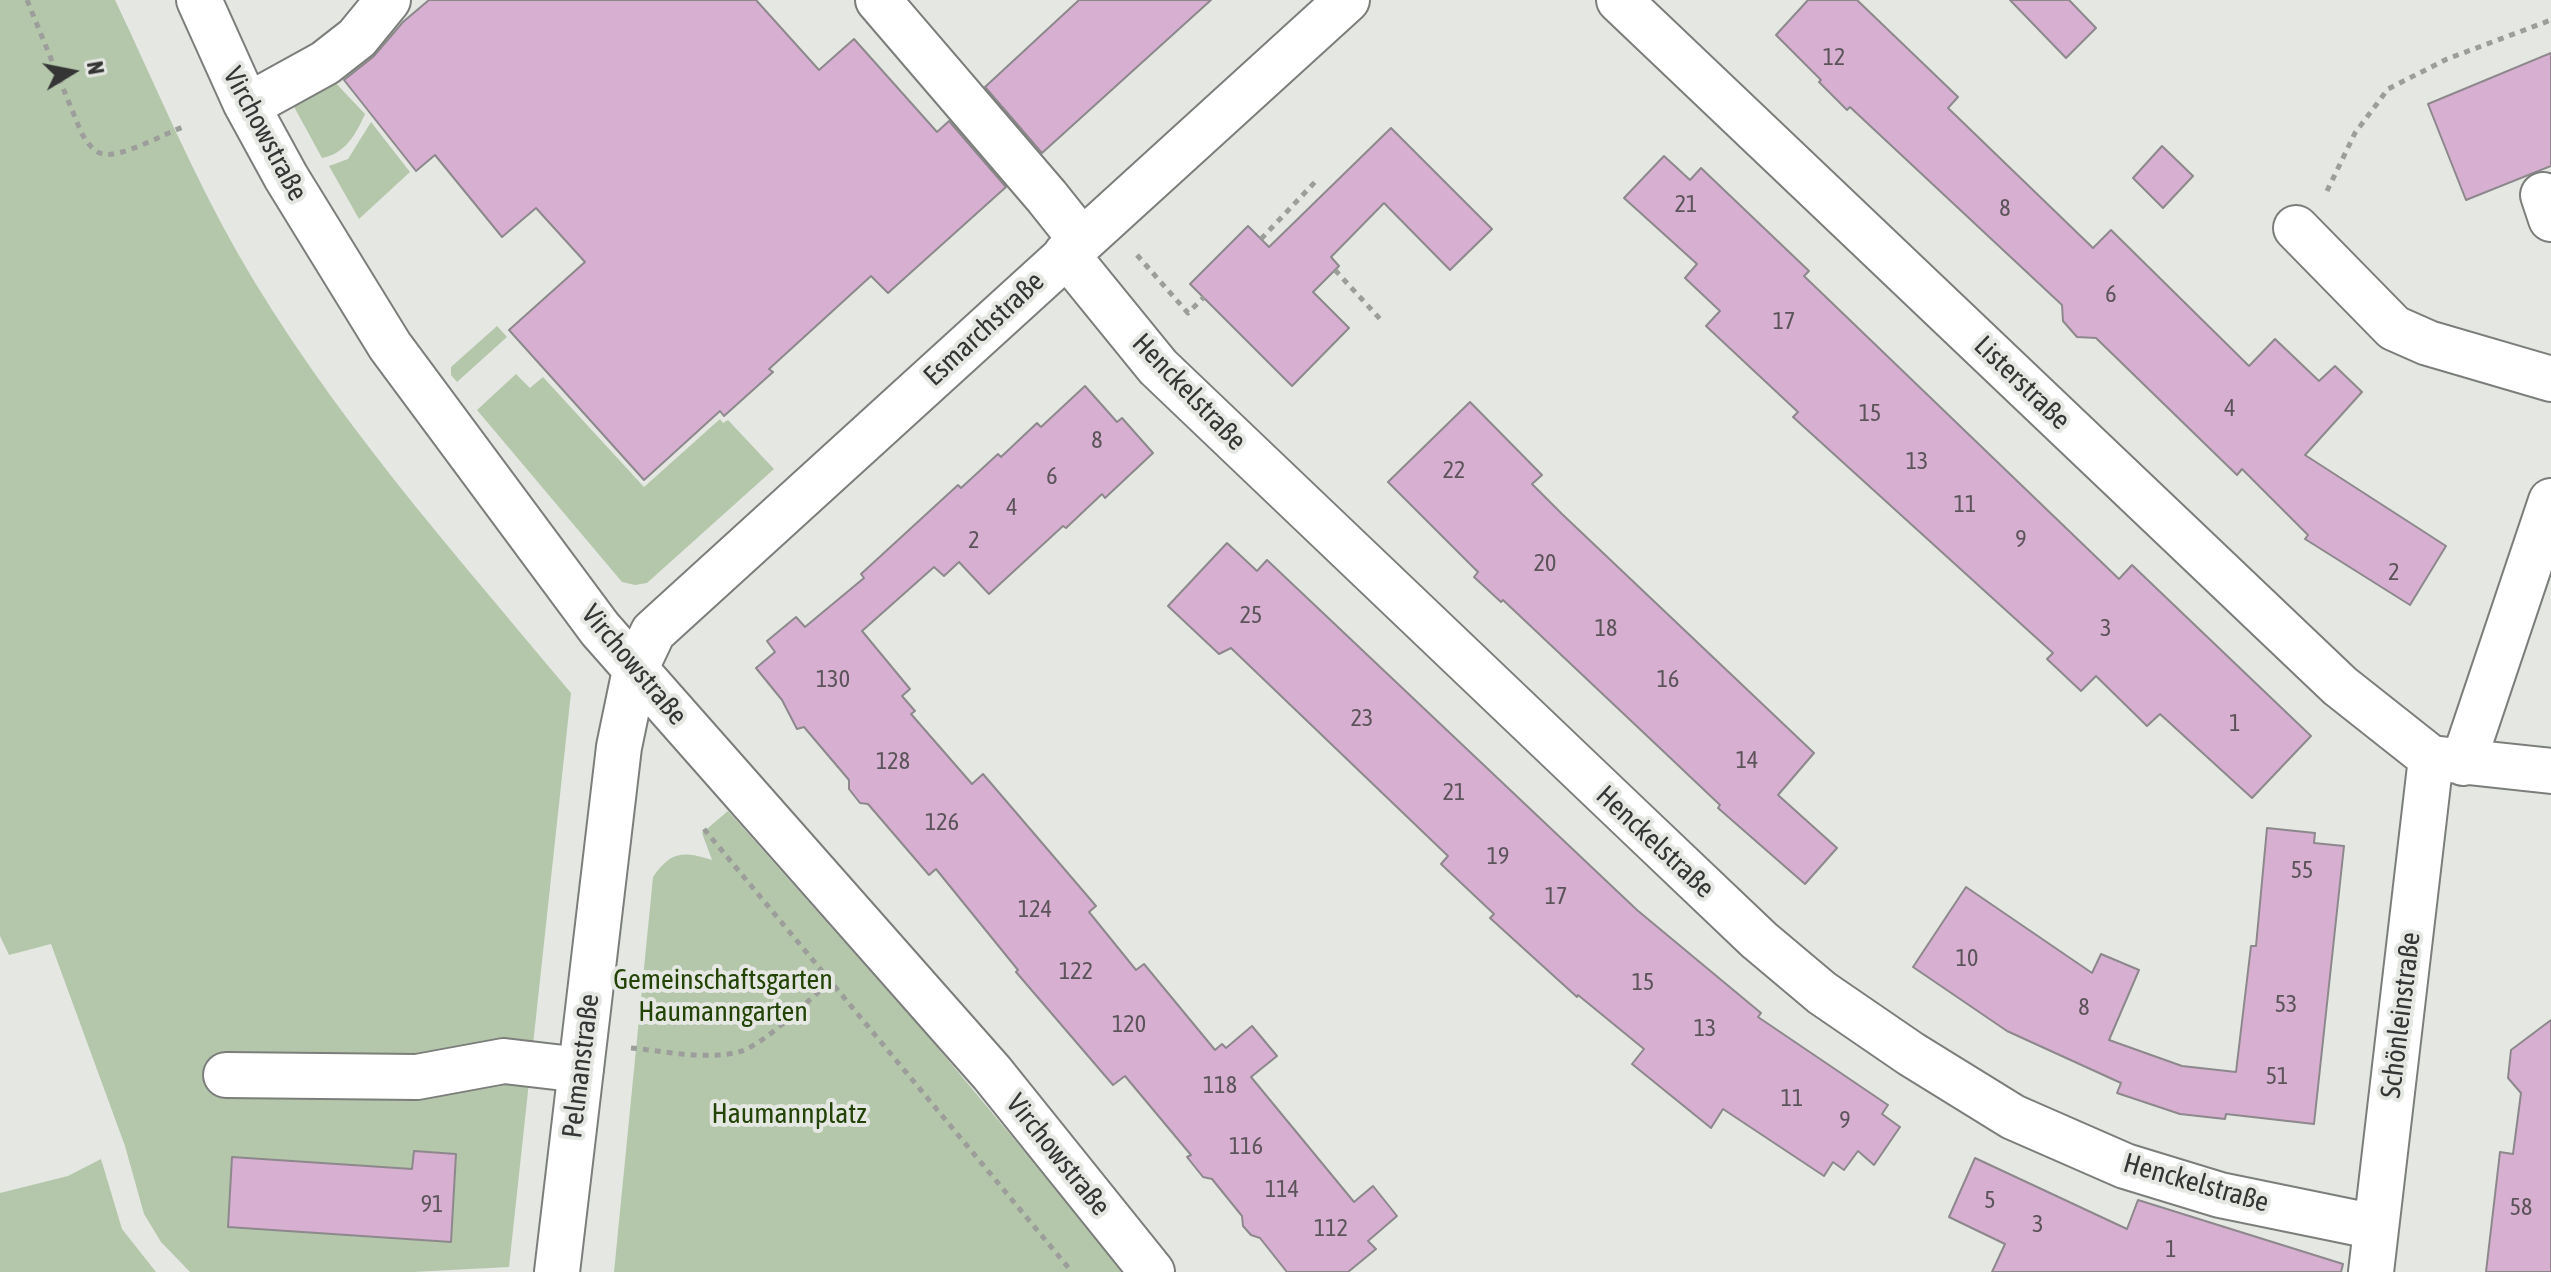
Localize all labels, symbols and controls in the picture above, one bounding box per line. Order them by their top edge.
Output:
north arrow [32,32,112,112]
house number: 12 [1823,43,1845,71]
text: N [82,59,110,76]
street label: Virchowstraße [216,61,314,207]
house number: 21 [1675,190,1697,218]
house number: 8 [1999,194,2011,222]
street label: Esmarchstraße [917,265,1051,393]
house number: 6 [2105,280,2117,308]
house number: 17 [1773,307,1795,335]
street label: Henckelstraße [1125,327,1253,457]
street label: Listerstraße [1967,329,2077,437]
house number: 4 [2224,394,2236,422]
house number: 15 [1859,399,1881,427]
house number: 8 [1091,426,1103,454]
house number: 13 [1906,447,1928,475]
house number: 22 [1443,456,1465,484]
house number: 6 [1046,462,1058,490]
house number: 11 [1954,490,1976,518]
house number: 4 [1006,493,1018,521]
house number: 9 [2015,525,2027,553]
house number: 2 [968,526,980,554]
house number: 20 [1534,549,1556,577]
house number: 2 [2388,558,2400,586]
street label: Virchowstraße [574,598,694,732]
house number: 25 [1240,601,1262,629]
house number: 18 [1595,614,1617,642]
house number: 3 [2100,614,2112,642]
house number: 130 [816,665,850,693]
house number: 16 [1657,665,1679,693]
house number: 23 [1351,704,1373,732]
house number: 1 [2229,709,2241,737]
house number: 14 [1736,746,1758,774]
house number: 128 [876,747,910,775]
house number: 21 [1443,778,1465,806]
street label: Henckelstraße [1589,779,1721,905]
house number: 126 [925,808,959,836]
house number: 19 [1487,842,1509,870]
house number: 55 [2291,856,2313,884]
house number: 17 [1545,882,1567,910]
house number: 124 [1018,895,1052,923]
street label: Schönleinstraße [2374,930,2428,1100]
house number: 10 [1956,944,1978,972]
house number: 122 [1059,957,1093,985]
park label: Gemeinschaftsgarten Haumanngarten [613,963,833,1029]
house number: 15 [1632,968,1654,996]
house number: 53 [2275,990,2297,1018]
street label: Pelmanstraße [555,992,607,1140]
house number: 8 [2078,993,2090,1021]
house number: 120 [1112,1010,1146,1038]
house number: 13 [1694,1014,1716,1042]
house number: 51 [2266,1062,2288,1090]
house number: 118 [1203,1071,1237,1099]
house number: 11 [1781,1084,1803,1112]
street label: Virchowstraße [999,1088,1117,1222]
park label: Haumannplatz [711,1097,867,1131]
house number: 9 [1839,1106,1851,1134]
house number: 116 [1229,1132,1263,1160]
street label: Henckelstraße [2120,1146,2272,1220]
house number: 114 [1265,1175,1299,1203]
house number: 5 [1984,1186,1996,1214]
house number: 91 [421,1190,443,1218]
house number: 58 [2510,1193,2532,1221]
house number: 3 [2032,1210,2044,1238]
house number: 112 [1314,1214,1348,1242]
house number: 1 [2165,1235,2177,1263]

